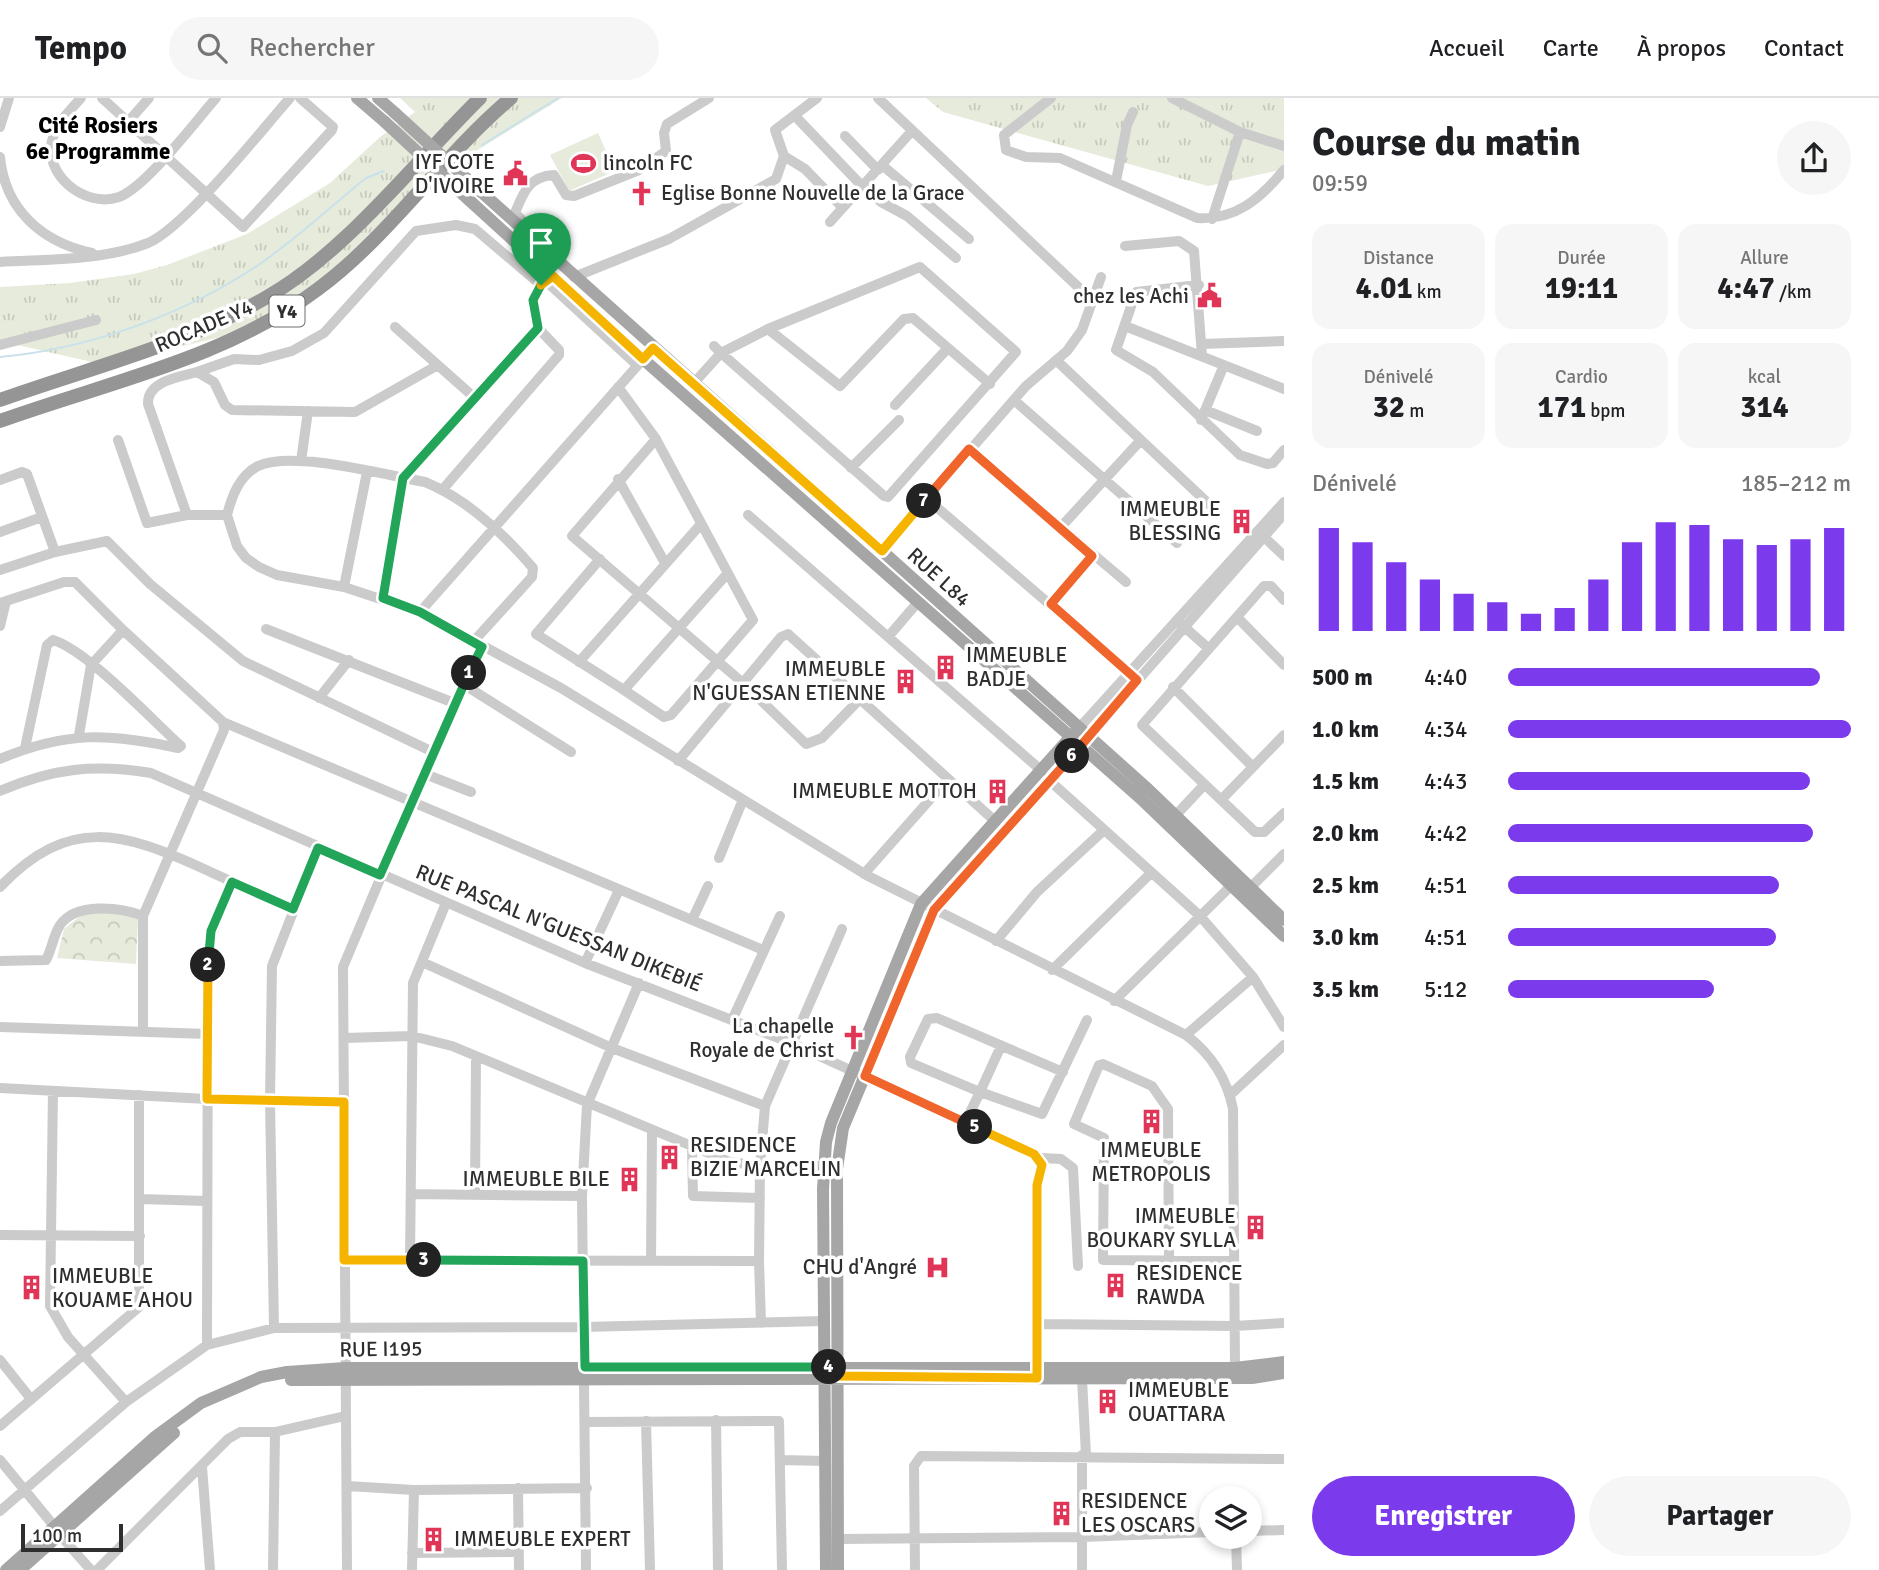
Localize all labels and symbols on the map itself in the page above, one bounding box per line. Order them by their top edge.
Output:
district label: Cité Rosiers 6e Programme [26,111,170,166]
place label: IYF COTE D'IVOIRE [415,149,495,199]
sports icon: lincoln FC [569,149,597,177]
place label: lincoln FC [603,150,693,176]
public building icon: IYF COTE D'IVOIRE [501,160,529,188]
church icon: Eglise Bonne Nouvelle de la Grace [627,179,655,207]
place label: Eglise Bonne Nouvelle de la Grace [661,180,965,206]
pin [511,213,571,285]
public building icon: chez les Achi [1195,282,1223,310]
place label: chez les Achi [1073,283,1189,309]
street label: ROCADE Y4 [151,294,257,358]
road number: Y4 [270,295,304,326]
pin: 7 [906,484,942,518]
place label: IMMEUBLE BLESSING [1120,496,1221,546]
building icon: IMMEUBLE BLESSING [1227,507,1255,535]
street label: RUE L84 [902,542,976,612]
place label: IMMEUBLE BADJE [966,642,1067,692]
building icon: IMMEUBLE BADJE [932,653,960,681]
pin: 1 [452,656,486,690]
place label: IMMEUBLE N'GUESSAN ETIENNE [692,656,886,706]
building icon: IMMEUBLE N'GUESSAN ETIENNE [892,667,920,695]
pin: 6 [1054,738,1090,774]
building icon: IMMEUBLE MOTTOH [983,777,1011,805]
place label: IMMEUBLE MOTTOH [792,778,977,804]
street label: RUE PASCAL N'GUESSAN DIKEBIÉ [412,858,706,998]
pin: 2 [190,948,226,982]
place label: La chapelle Royale de Christ [689,1013,834,1063]
church icon: La chapelle Royale de Christ [840,1024,868,1052]
building icon: IMMEUBLE METROPOLIS [1137,1107,1165,1135]
pin: 5 [958,1110,992,1144]
place label: RESIDENCE BIZIE MARCELIN [690,1132,841,1182]
place label: IMMEUBLE METROPOLIS [1091,1137,1211,1187]
building icon: RESIDENCE BIZIE MARCELIN [656,1143,684,1171]
building icon: IMMEUBLE BILE [616,1165,644,1193]
place label: IMMEUBLE BILE [463,1166,610,1192]
place label: IMMEUBLE BOUKARY SYLLA [1086,1203,1236,1253]
building icon: IMMEUBLE BOUKARY SYLLA [1242,1214,1270,1242]
pin: 3 [406,1242,442,1278]
hospital icon: CHU d'Angré [923,1253,951,1281]
place label: CHU d'Angré [803,1254,917,1280]
place label: RESIDENCE RAWDA [1136,1260,1243,1310]
place label: IMMEUBLE KOUAME AHOU [52,1263,193,1313]
building icon: RESIDENCE RAWDA [1102,1271,1130,1299]
building icon: IMMEUBLE KOUAME AHOU [18,1274,46,1302]
street label: RUE I195 [339,1335,423,1363]
pin: 4 [812,1350,846,1384]
place label: IMMEUBLE OUATTARA [1128,1377,1229,1427]
building icon: IMMEUBLE OUATTARA [1094,1388,1122,1416]
place label: RESIDENCE LES OSCARS [1081,1488,1195,1538]
building icon: RESIDENCE LES OSCARS [1047,1499,1075,1527]
scale bar [21,1521,122,1553]
building icon: IMMEUBLE EXPERT [420,1525,448,1553]
place label: IMMEUBLE EXPERT [454,1526,631,1552]

